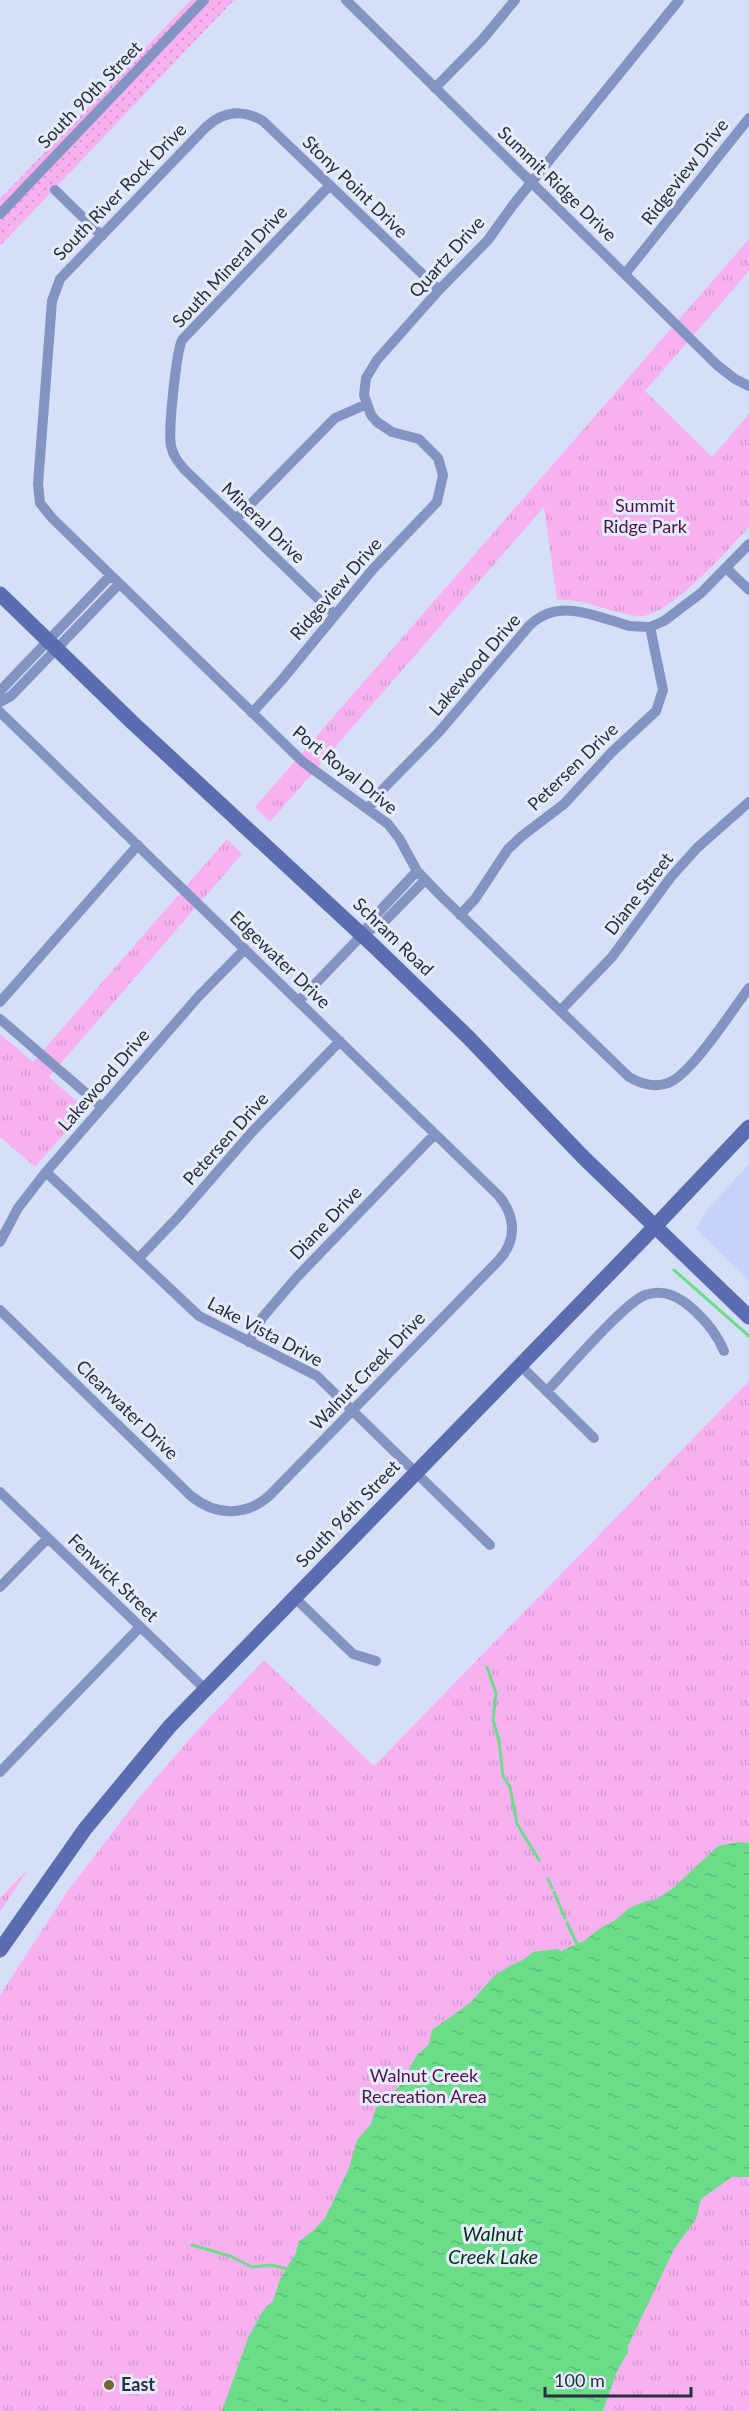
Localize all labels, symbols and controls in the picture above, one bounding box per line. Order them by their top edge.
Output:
street label: South 90th Street [33,36,146,152]
street label: Ridgeview Drive [636,114,732,229]
street label: South River Rock Drive [48,118,190,264]
street label: Summit Ridge Drive [494,121,622,246]
street label: Stony Point Drive [298,130,413,242]
street label: South Mineral Drive [167,201,291,332]
street label: Quartz Drive [404,211,489,302]
street label: Mineral Drive [217,477,310,568]
park label: Summit Ridge Park [603,494,688,537]
street label: Ridgeview Drive [285,533,386,644]
street label: Lakewood Drive [424,609,525,720]
street label: Petersen Drive [523,718,622,815]
street label: Port Royal Drive [289,720,403,818]
street label: Diane Street [599,847,677,939]
street label: Schram Road [349,893,438,980]
street label: Edgewater Drive [226,906,336,1013]
street label: Lakewood Drive [53,1024,154,1135]
street label: Petersen Drive [178,1087,273,1189]
street label: Diane Drive [285,1181,366,1264]
street label: Lake Vista Drive [204,1291,327,1371]
street label: Walnut Creek Drive [305,1307,429,1434]
street label: Clearwater Drive [72,1355,183,1464]
street label: South 96th Street [291,1455,404,1571]
street label: Fenwick Street [64,1529,164,1626]
park label: Walnut Creek Recreation Area [361,2064,487,2107]
water label: Walnut Creek Lake [448,2221,538,2268]
scale bar [545,2360,690,2398]
text: 100 m [554,2369,605,2391]
place label: East [121,2373,155,2395]
marker: East [102,2378,116,2392]

